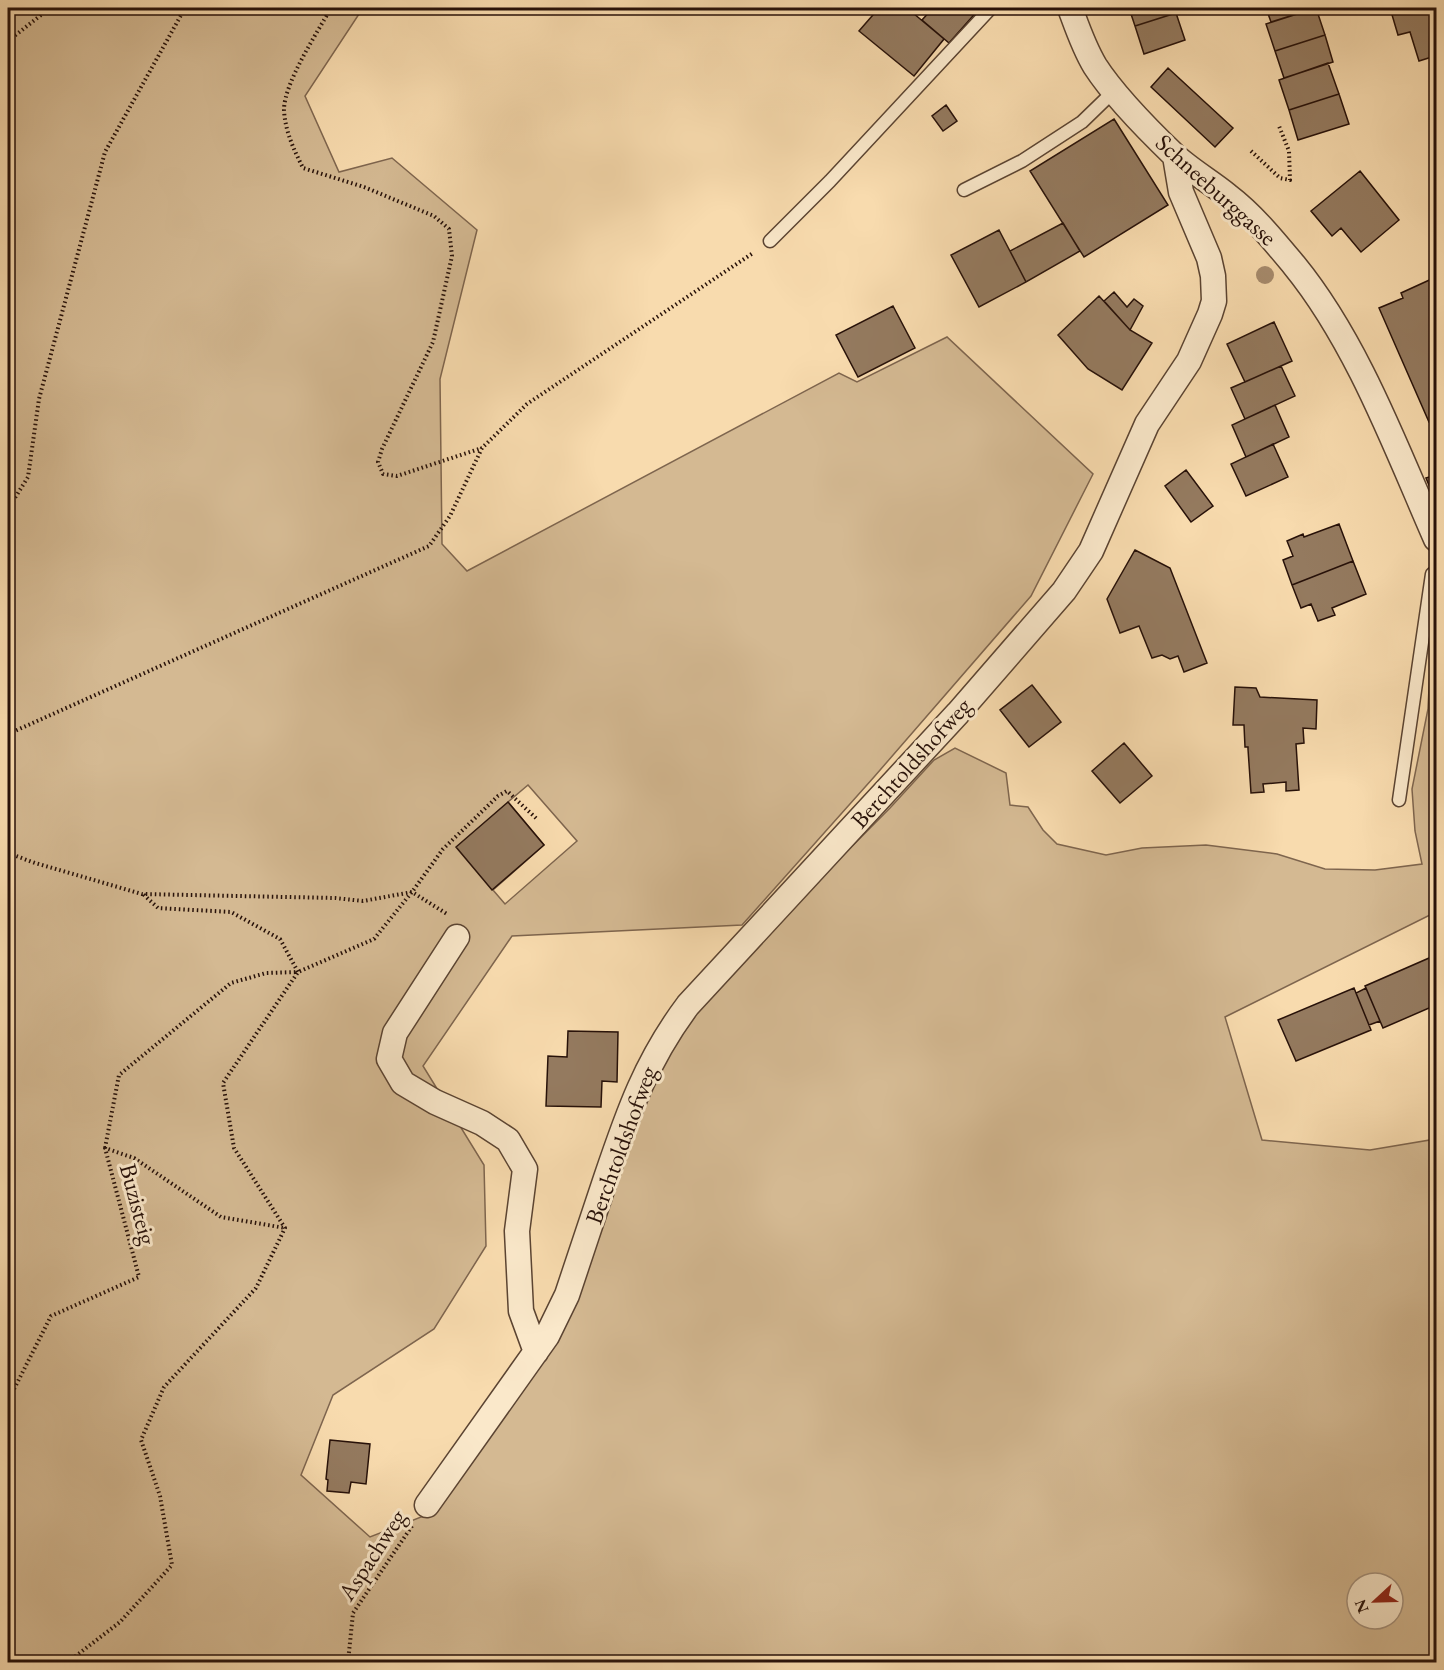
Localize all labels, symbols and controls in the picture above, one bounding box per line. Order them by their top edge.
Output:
street label: Schneeburggasse [1149,127,1283,252]
street label: Berchtoldshofweg [844,690,978,835]
street label: Berchtoldshofweg [578,1061,664,1228]
street label: Buzisteig [113,1160,164,1248]
street label: Aspachweg [330,1503,413,1607]
north arrow [1345,1571,1405,1631]
text: N [1349,1596,1374,1616]

